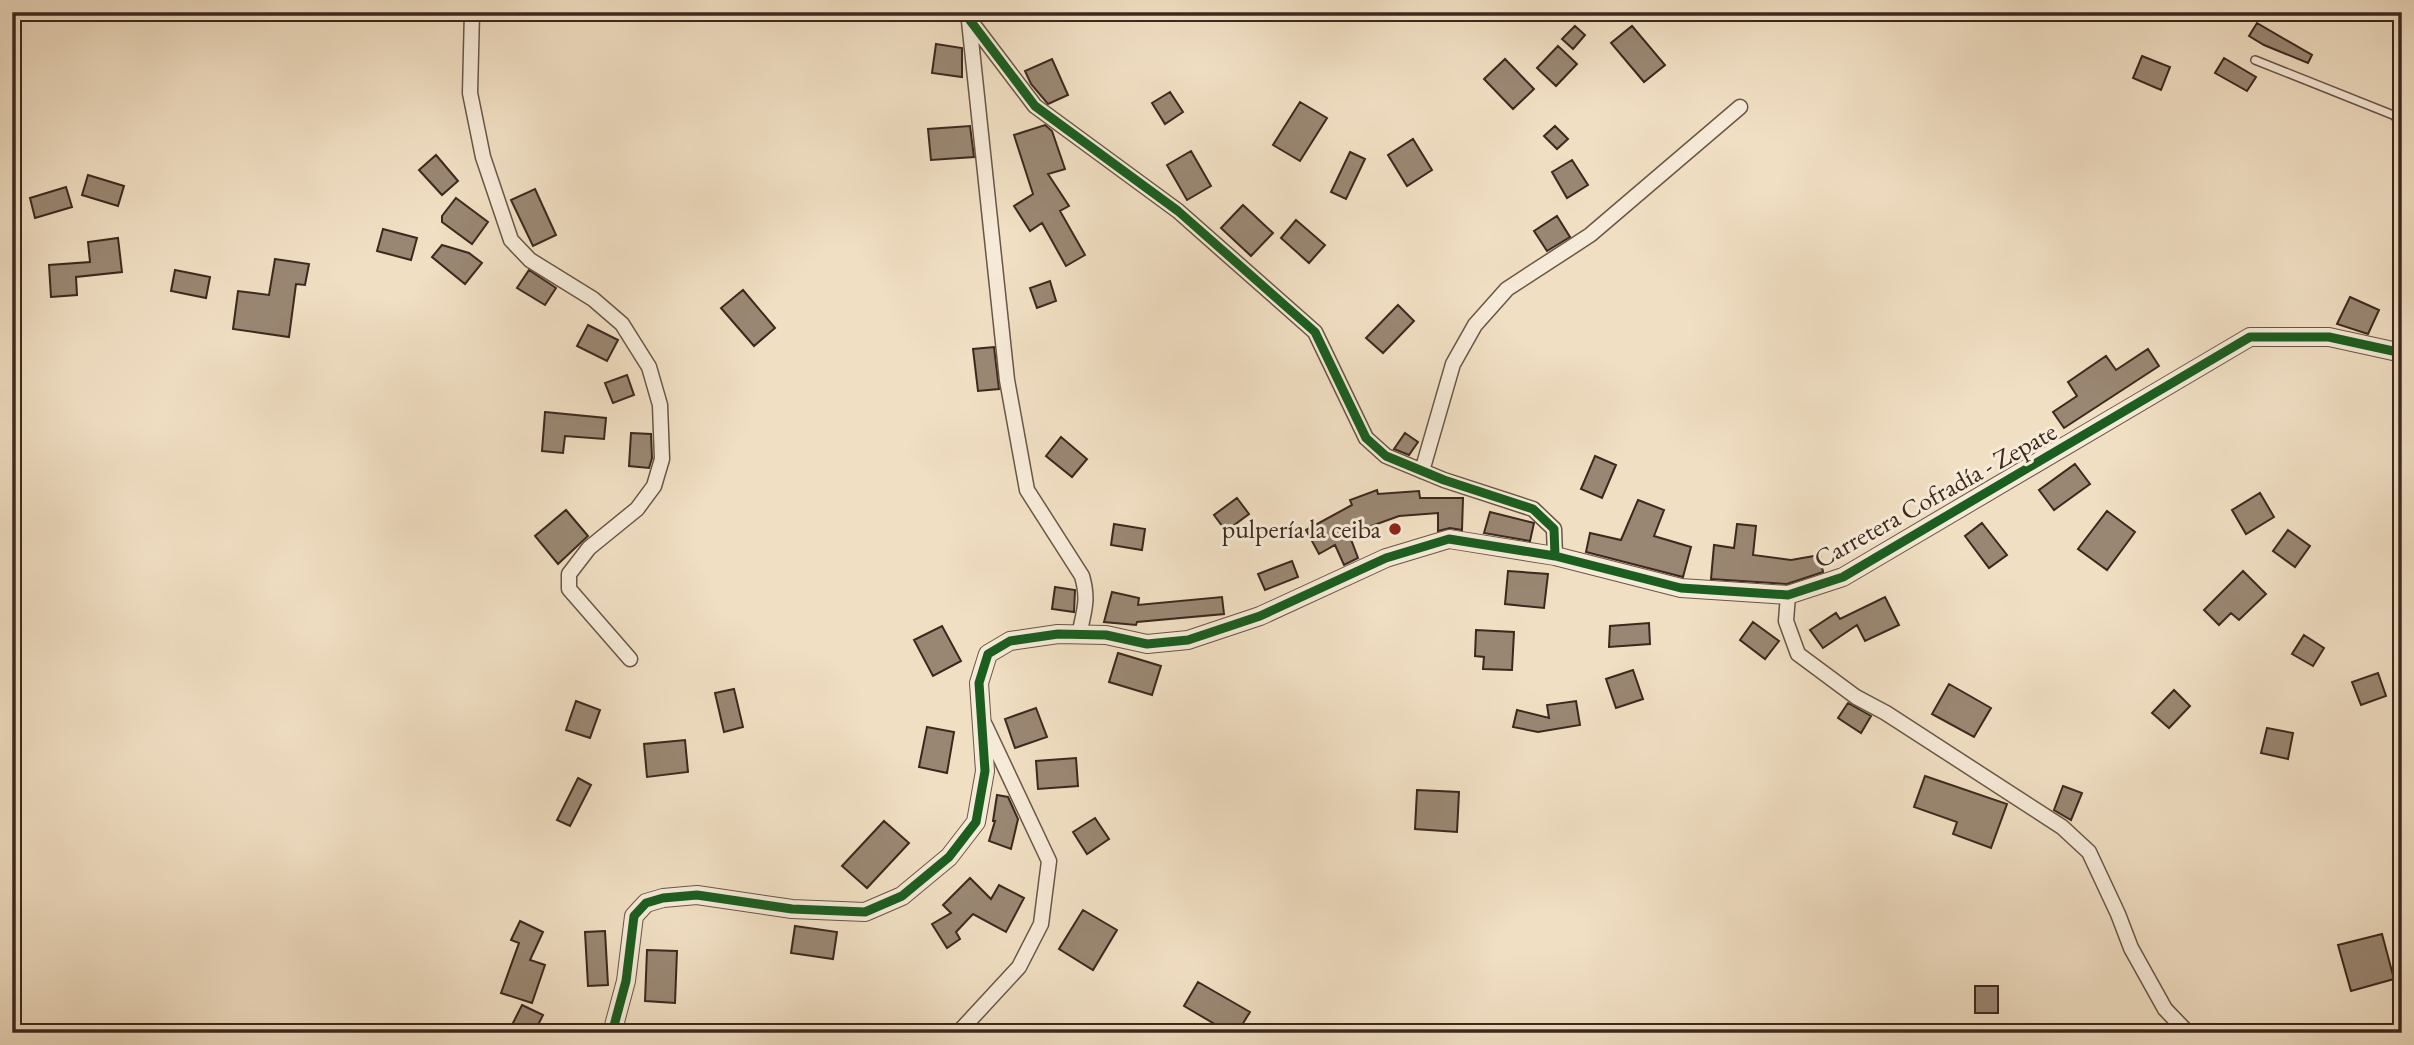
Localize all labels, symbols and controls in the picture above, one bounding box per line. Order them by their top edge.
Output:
street label: Carretera Cofradía - Zepate [1808,414,2062,576]
place label: pulpería la ceiba [1222,512,1382,546]
marker: pulpería la ceiba [1387,521,1403,537]

